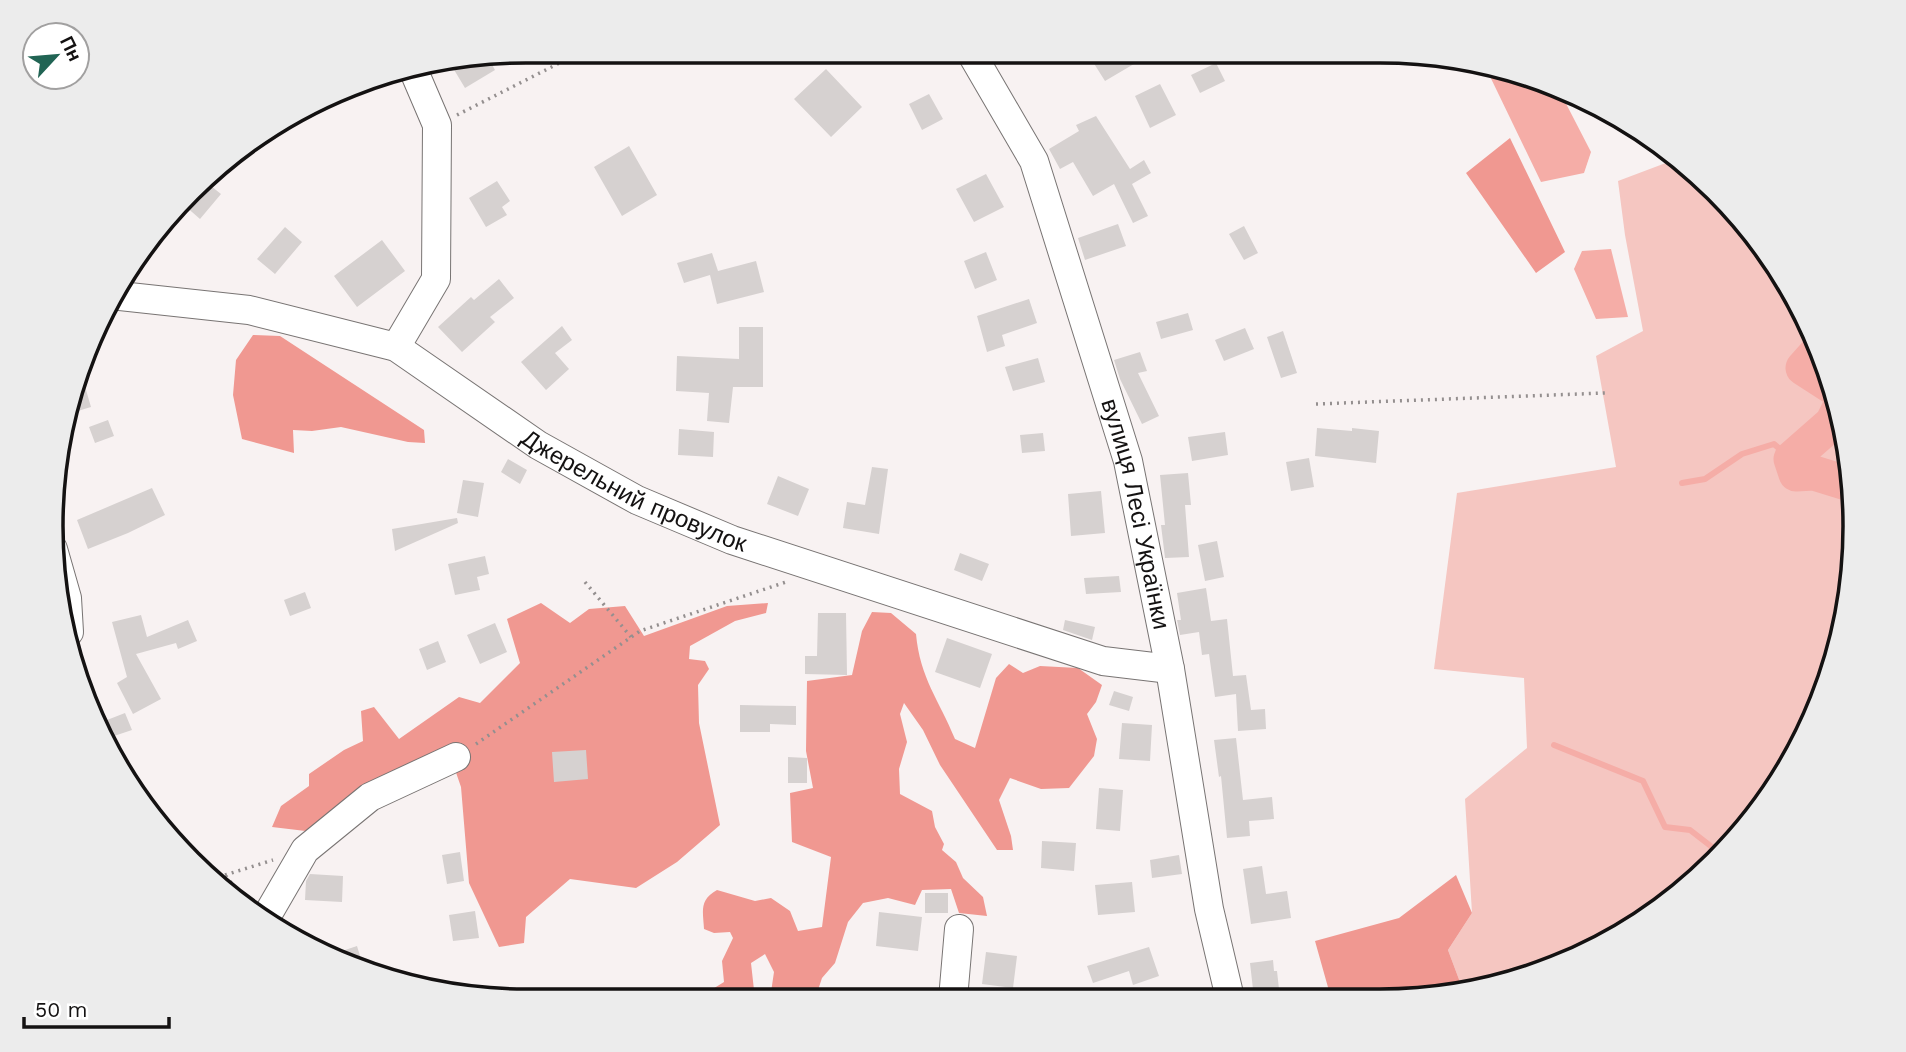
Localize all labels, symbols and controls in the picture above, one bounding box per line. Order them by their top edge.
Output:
north arrow [21,21,91,91]
text: Пн [55,32,87,65]
street label: вулиця Лесі Українки [1095,395,1176,632]
street label: Джерельний провулок [516,424,751,558]
scale bar [24,986,170,1030]
text: 50 m [35,997,87,1022]

